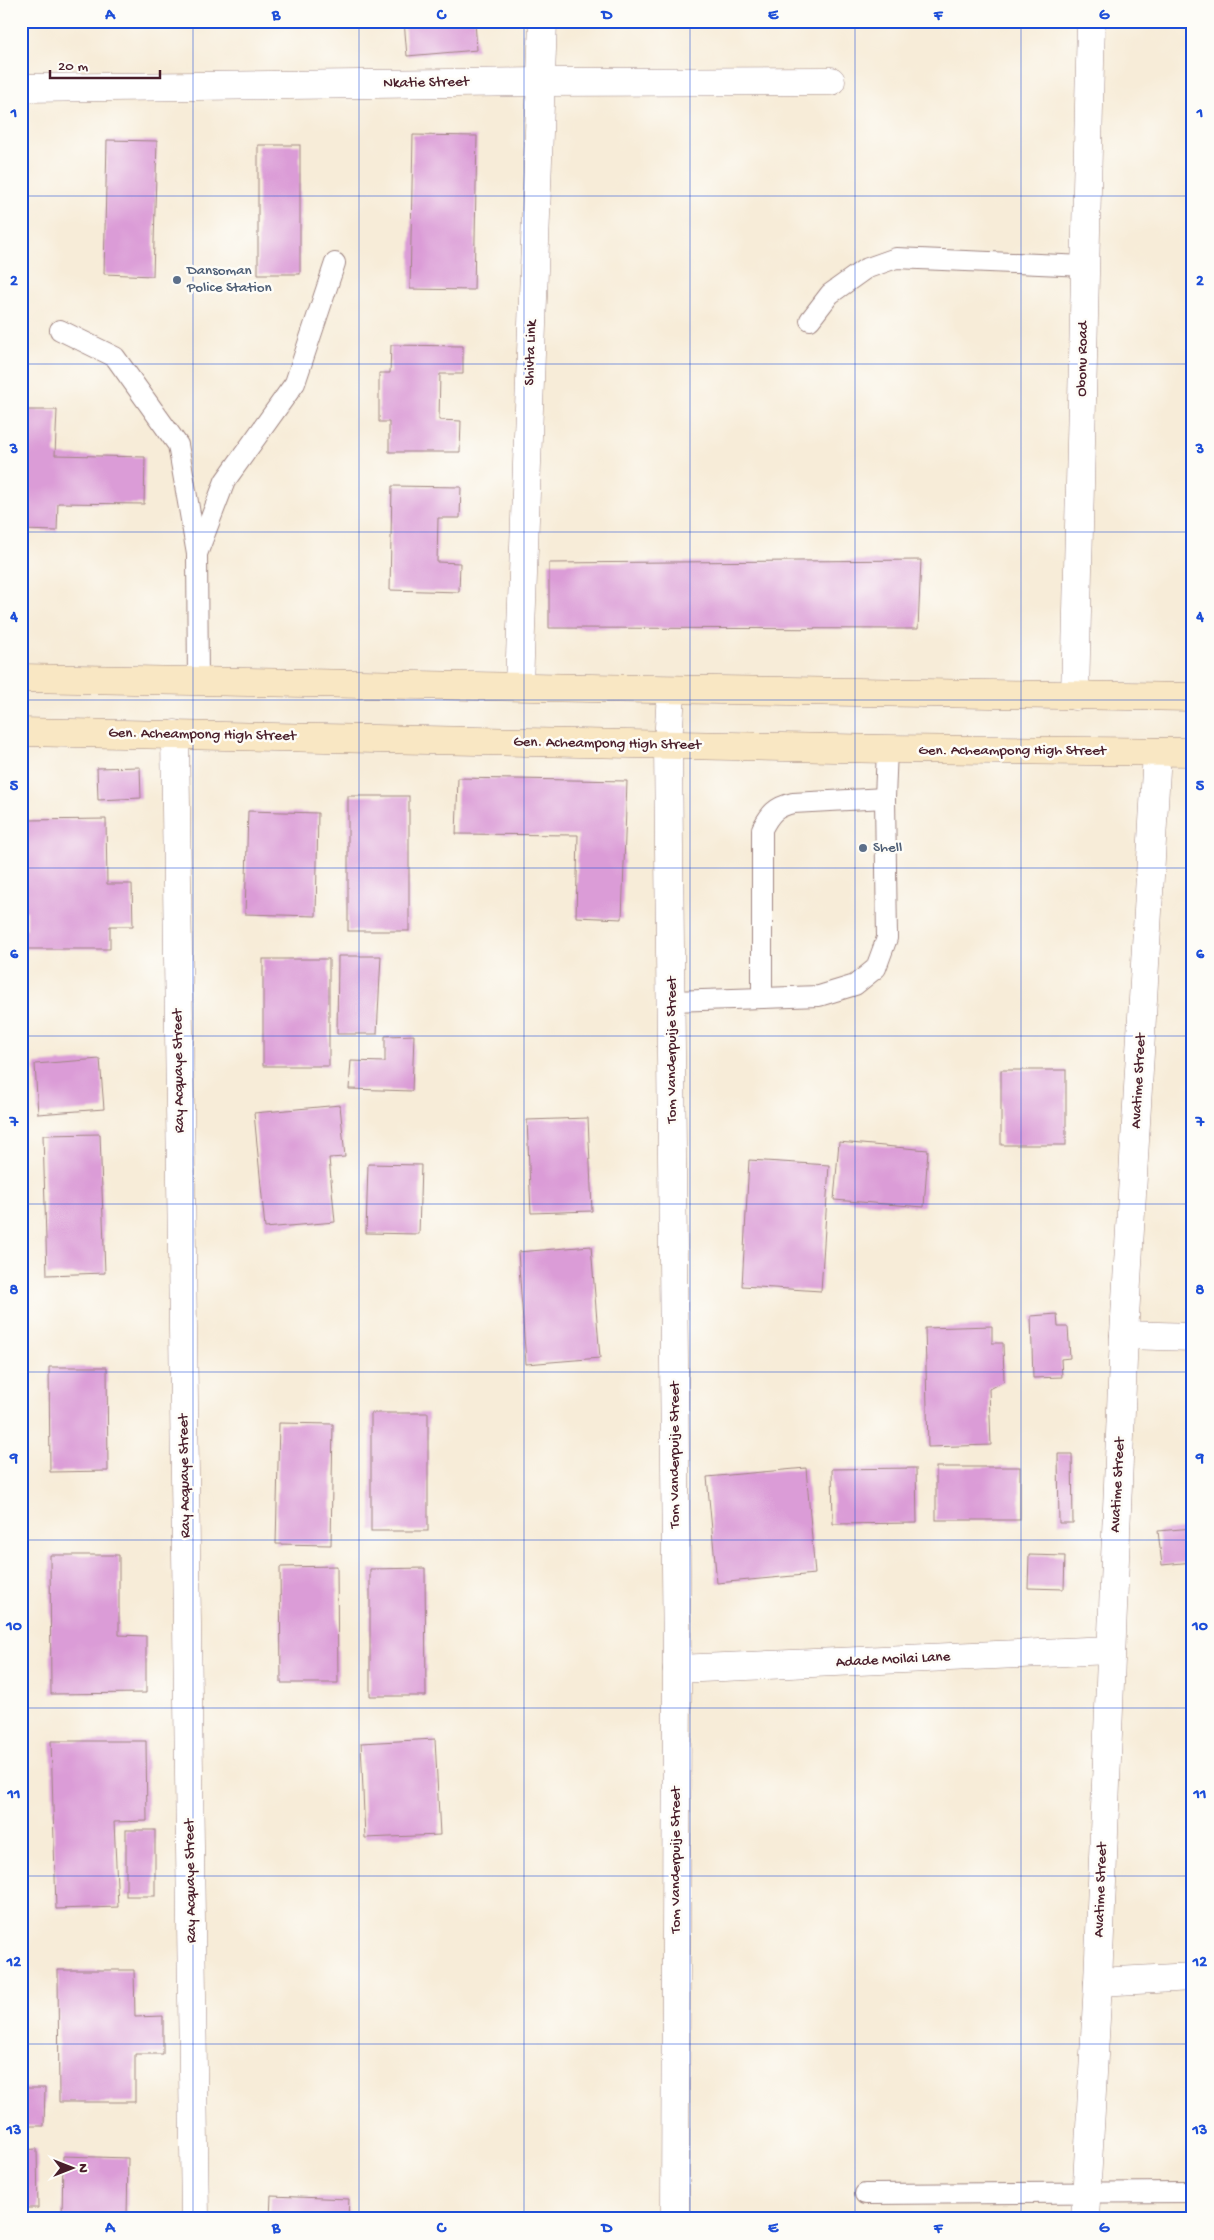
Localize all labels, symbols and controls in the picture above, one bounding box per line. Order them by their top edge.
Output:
text: A [104,7,116,26]
text: B [271,7,281,26]
text: C [436,7,447,26]
text: D [600,7,613,26]
text: E [768,7,779,26]
text: F [933,7,944,26]
text: G [1099,7,1110,26]
scale bar [50,48,160,80]
text: 20 m [58,58,88,76]
street label: Nkatie Street [383,73,471,93]
text: 1 [10,105,17,124]
text: 1 [1196,105,1203,124]
place label: Dansoman Police Station [186,262,272,297]
text: 2 [10,273,18,292]
text: 2 [1196,273,1204,292]
marker: Dansoman Police Station [171,274,183,286]
street label: Shivta Link [521,319,541,386]
street label: Obonu Road [1073,320,1093,397]
text: 3 [9,441,18,460]
text: 3 [1195,441,1204,460]
text: 4 [9,609,18,628]
text: 4 [1195,609,1204,628]
street label: Gen. Acheampong High Street [108,724,298,746]
street label: Gen. Acheampong High Street [513,733,703,755]
street label: Gen. Acheampong High Street [918,742,1108,760]
text: 5 [10,778,19,797]
text: 5 [1196,778,1205,797]
place label: Shell [873,839,902,857]
marker: Shell [857,842,869,854]
text: 6 [10,946,19,965]
text: 6 [1196,946,1205,965]
street label: Tom Vanderpuije Street [663,975,681,1124]
street label: Ray Acquaye Street [169,1007,189,1133]
street label: Avatime Street [1128,1031,1151,1129]
text: 7 [9,1114,19,1133]
text: 7 [1195,1114,1205,1133]
text: 8 [10,1282,19,1301]
text: 8 [1196,1282,1205,1301]
street label: Tom Vanderpuije Street [666,1380,684,1529]
street label: Ray Acquaye Street [175,1412,195,1538]
street label: Avatime Street [1107,1435,1130,1533]
text: 9 [9,1450,18,1469]
text: 9 [1195,1450,1204,1469]
text: 10 [5,1618,22,1637]
text: 10 [1191,1618,1208,1637]
street label: Adade Moilai Lane [835,1648,951,1672]
street label: Tom Vanderpuije Street [667,1785,685,1934]
text: 11 [7,1786,20,1805]
text: 11 [1193,1786,1206,1805]
street label: Ray Acquaye Street [181,1817,201,1943]
street label: Avatime Street [1090,1840,1112,1938]
text: 12 [6,1954,21,1973]
text: 12 [1192,1954,1207,1973]
text: 13 [6,2122,21,2141]
text: 13 [1192,2122,1207,2141]
north arrow [48,2142,98,2192]
text: N [74,2163,91,2173]
text: A [104,2220,116,2239]
text: B [271,2220,281,2239]
text: C [436,2220,447,2239]
text: D [600,2220,613,2239]
text: E [768,2220,779,2239]
text: F [933,2220,944,2239]
text: G [1099,2220,1110,2239]

